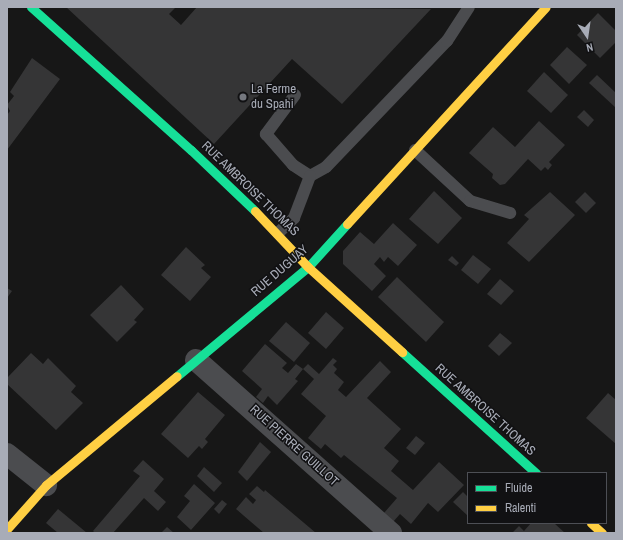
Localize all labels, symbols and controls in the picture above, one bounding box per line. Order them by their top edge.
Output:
north arrow [567,16,607,56]
text: N [585,40,594,55]
place label: La Ferme du Spahi [251,82,296,113]
marker: La Ferme du Spahi [238,92,248,102]
street label: RUE AMBROISE THOMAS [198,138,302,240]
street label: RUE DUGUAY [248,242,312,300]
street label: RUE AMBROISE THOMAS [431,361,539,459]
street label: RUE PIERRE GUILLOT [247,402,341,490]
legend [467,472,607,524]
text: Fluide [505,480,532,496]
text: Ralenti [505,500,536,516]

